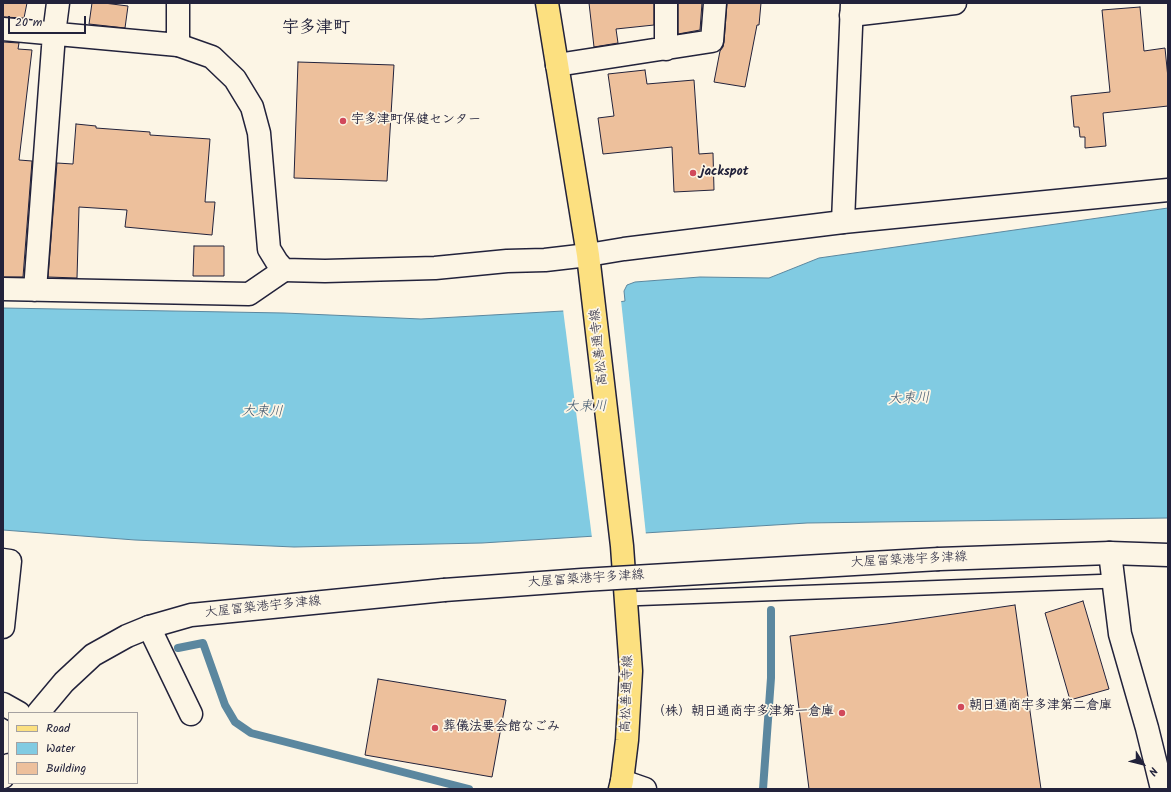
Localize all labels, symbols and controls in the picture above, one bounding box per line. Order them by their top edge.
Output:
scale bar [10,8,88,34]
text: 20 m [15,13,42,32]
district label: 宇多津町 [282,19,350,39]
place label: 宇多津町保健センター [351,113,481,129]
marker: 宇多津町保健センター [338,116,348,126]
place label: jackspot [701,165,749,181]
marker: jackspot [688,168,698,178]
street label: 高松善通寺線 [588,307,612,387]
water label: 大束川 [888,391,930,409]
water label: 大束川 [565,399,607,417]
water label: 大束川 [241,404,283,422]
street label: 大屋冨築港宇多津線 [850,550,968,572]
street label: 大屋冨築港宇多津線 [527,568,645,592]
street label: 大屋冨築港宇多津線 [204,594,322,622]
street label: 高松善通寺線 [619,655,637,733]
place label: 朝日通商宇多津第二倉庫 [969,699,1112,715]
marker: 朝日通商宇多津第二倉庫 [956,702,966,712]
place label: （株）朝日通商宇多津第一倉庫 [652,705,834,721]
marker: （株）朝日通商宇多津第一倉庫 [837,708,847,718]
legend [8,712,138,784]
text: Road [46,719,70,738]
place label: 葬儀法要会館なごみ [443,720,560,736]
marker: 葬儀法要会館なごみ [430,723,440,733]
text: Water [46,739,75,758]
north arrow [1123,744,1163,784]
text: Building [46,759,86,778]
text: N [1143,763,1162,779]

